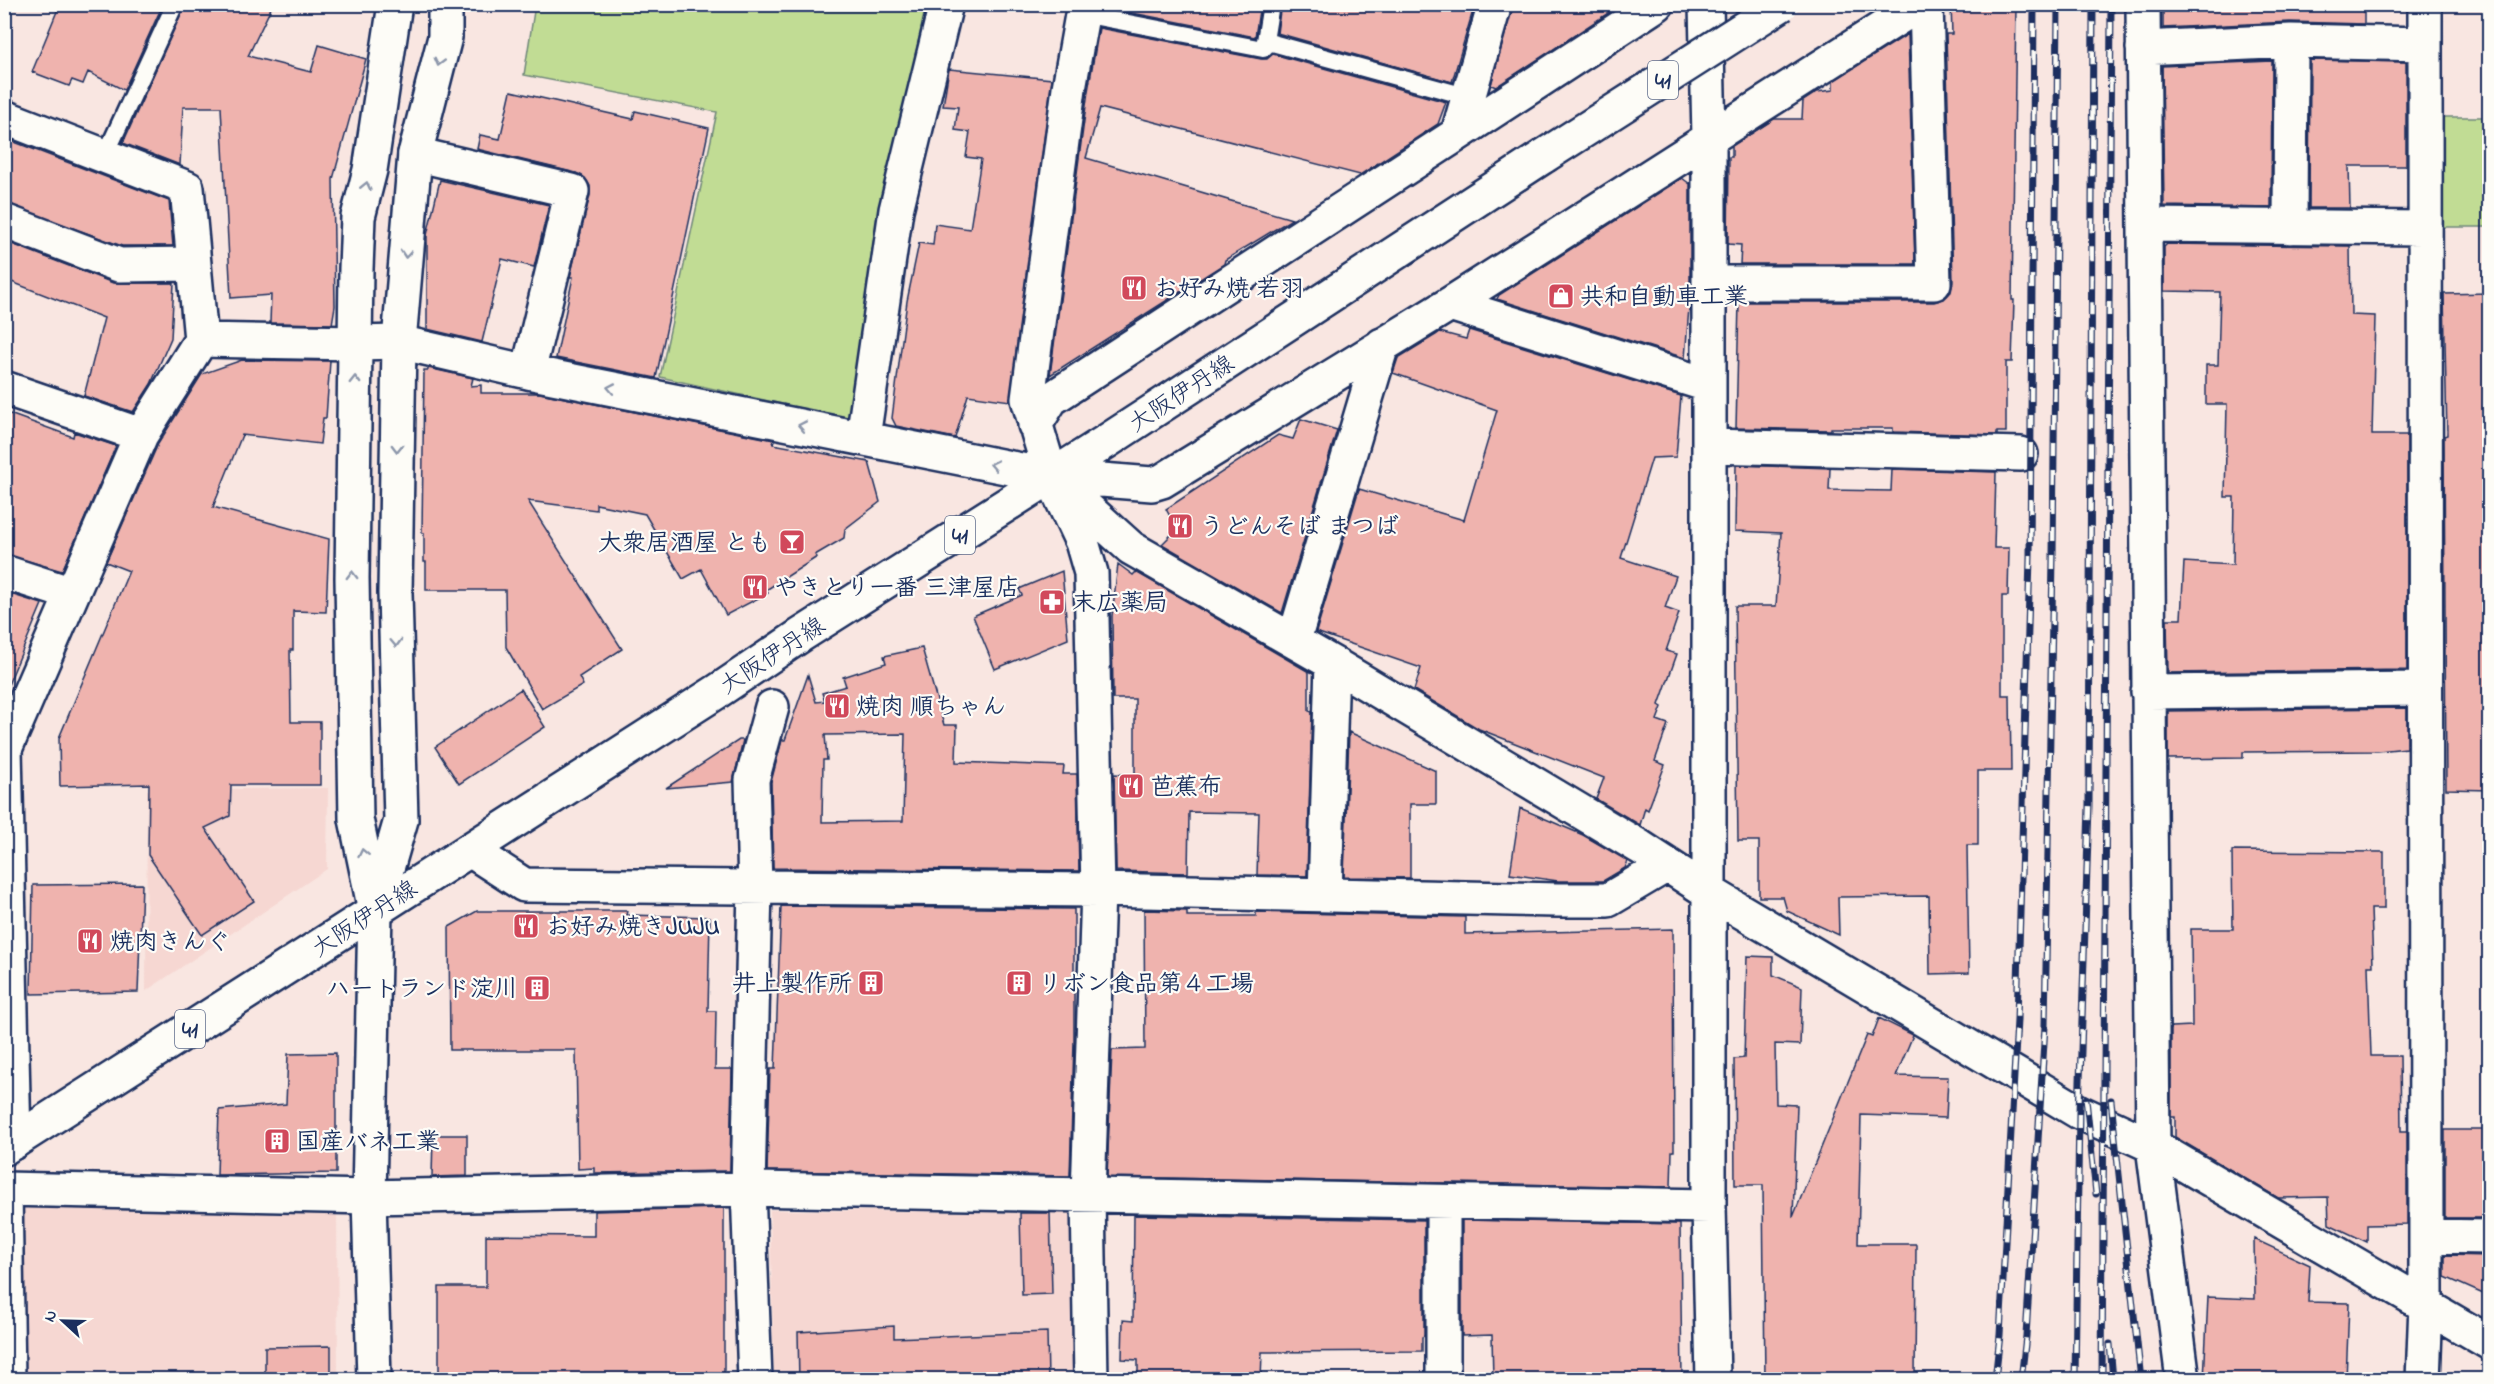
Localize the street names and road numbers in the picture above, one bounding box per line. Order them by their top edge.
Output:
road number: 41 [1648,61,1678,99]
street label: 大阪伊丹線 [1123,348,1242,442]
road number: 41 [945,516,975,554]
street label: 大阪伊丹線 [714,610,833,704]
street label: 大阪伊丹線 [306,873,425,967]
road number: 41 [175,1010,205,1048]

